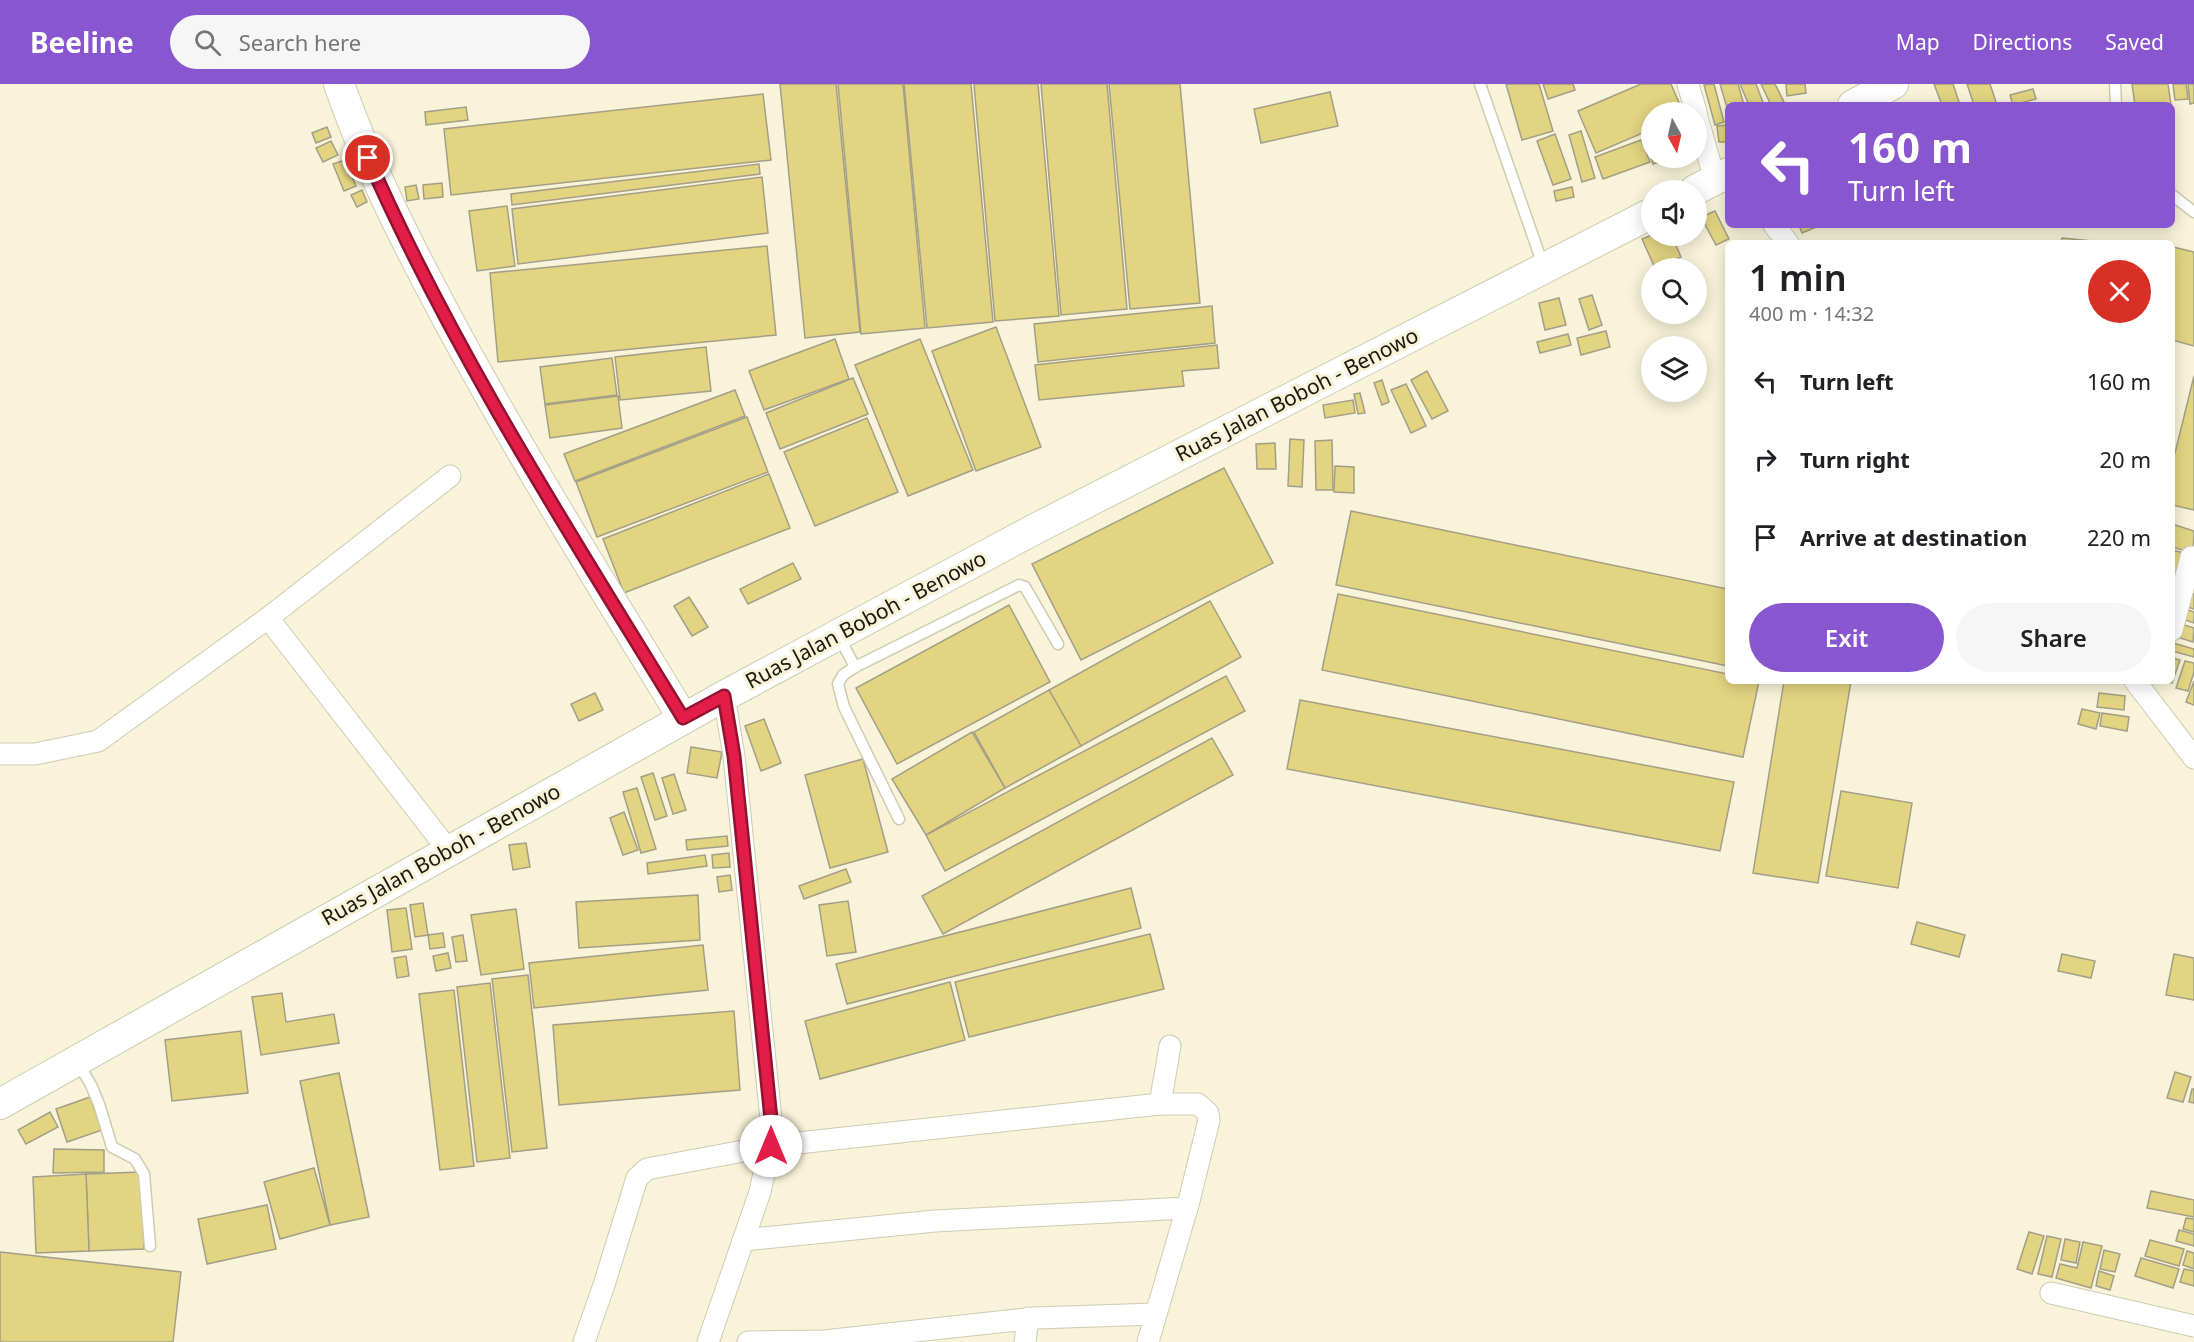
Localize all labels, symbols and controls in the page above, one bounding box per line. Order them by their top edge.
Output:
search box [170,15,590,69]
text: Beeline [30,23,134,61]
icon: search [191,26,224,59]
text: Search here [239,27,361,57]
text: Map [1896,28,1940,56]
text: Directions [1973,28,2072,56]
text: Saved [2105,28,2164,56]
north arrow [1641,102,1707,168]
map controls [1641,102,1707,402]
text: 160 m [1848,118,1972,175]
icon: left [1749,126,1827,204]
pin [342,132,393,183]
icon: arrive [351,141,384,174]
text: Turn left [1848,172,1954,209]
button: sound [1641,180,1707,246]
text: 1 min [1749,253,1847,302]
button: search [1641,258,1707,324]
button: close [2088,260,2151,323]
text: 400 m · 14:32 [1749,300,1874,327]
street label: Ruas Jalan Boboh - Benowo [1170,321,1423,468]
button: layers [1641,336,1707,402]
icon: left [1749,365,1782,398]
text: Turn left [1800,366,1894,396]
text: 160 m [2087,366,2151,396]
icon: right [1749,443,1782,476]
text: Turn right [1800,444,1910,474]
text: 20 m [2100,444,2151,474]
icon: arrive [1749,521,1782,554]
text: Arrive at destination [1800,522,2027,552]
text: 220 m [2087,522,2151,552]
street label: Ruas Jalan Boboh - Benowo [740,544,991,695]
button: Exit [1749,603,1944,672]
button: Share [1956,603,2151,672]
street label: Ruas Jalan Boboh - Benowo [316,777,565,932]
position arrow [739,1114,803,1178]

